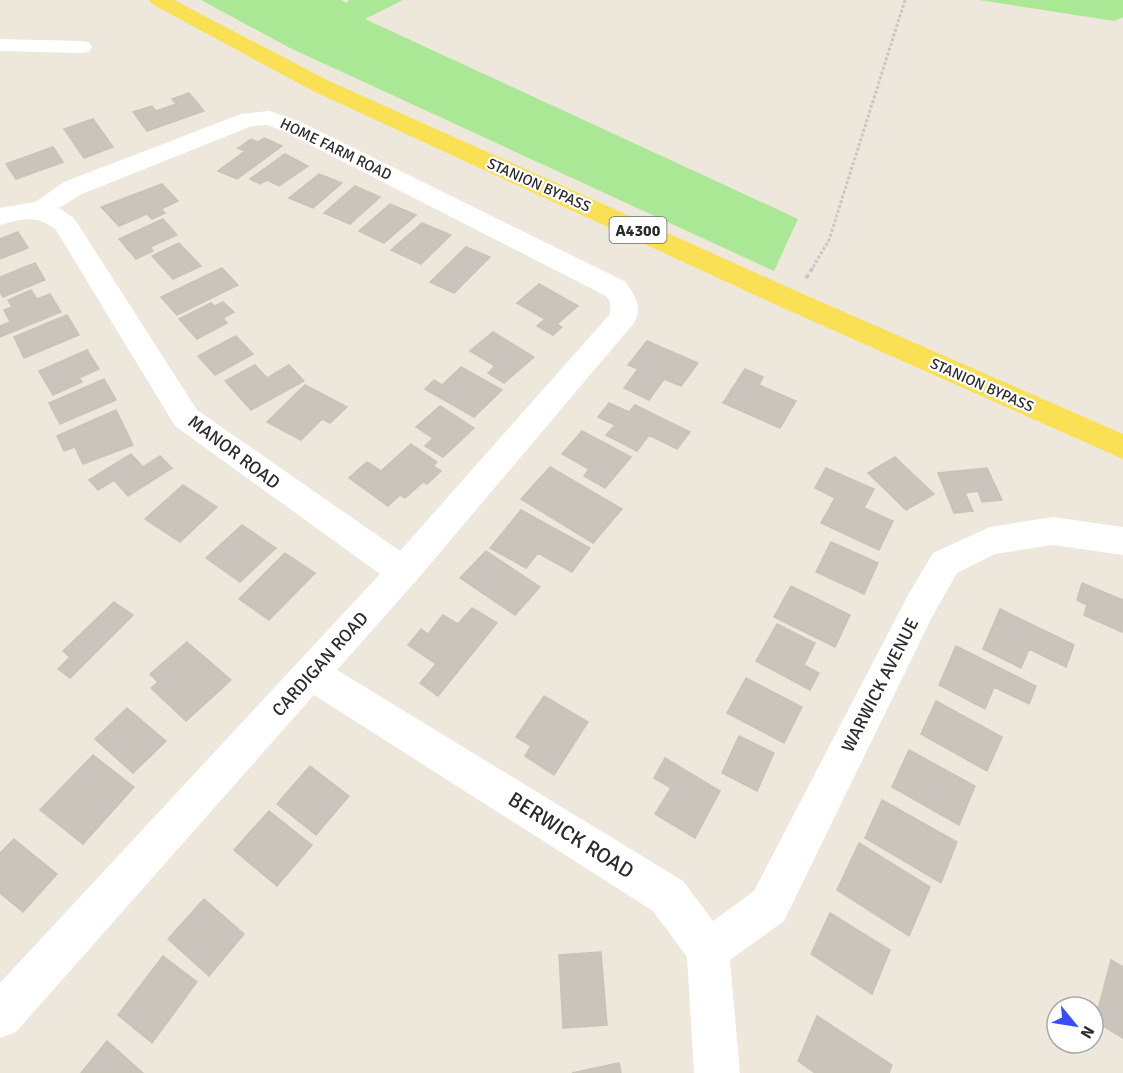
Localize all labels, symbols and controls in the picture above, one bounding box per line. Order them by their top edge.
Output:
street label: HOME FARM ROAD [277,114,395,184]
street label: STANION BYPASS [485,154,593,216]
road number: A4300 [610,217,666,243]
street label: STANION BYPASS [928,354,1036,416]
street label: MANOR ROAD [184,410,284,494]
street label: CARDIGAN ROAD [267,607,373,721]
street label: WARWICK AVENUE [837,614,923,756]
street label: BERWICK ROAD [503,786,639,884]
north arrow [1045,995,1105,1055]
text: N [1076,1022,1099,1042]

